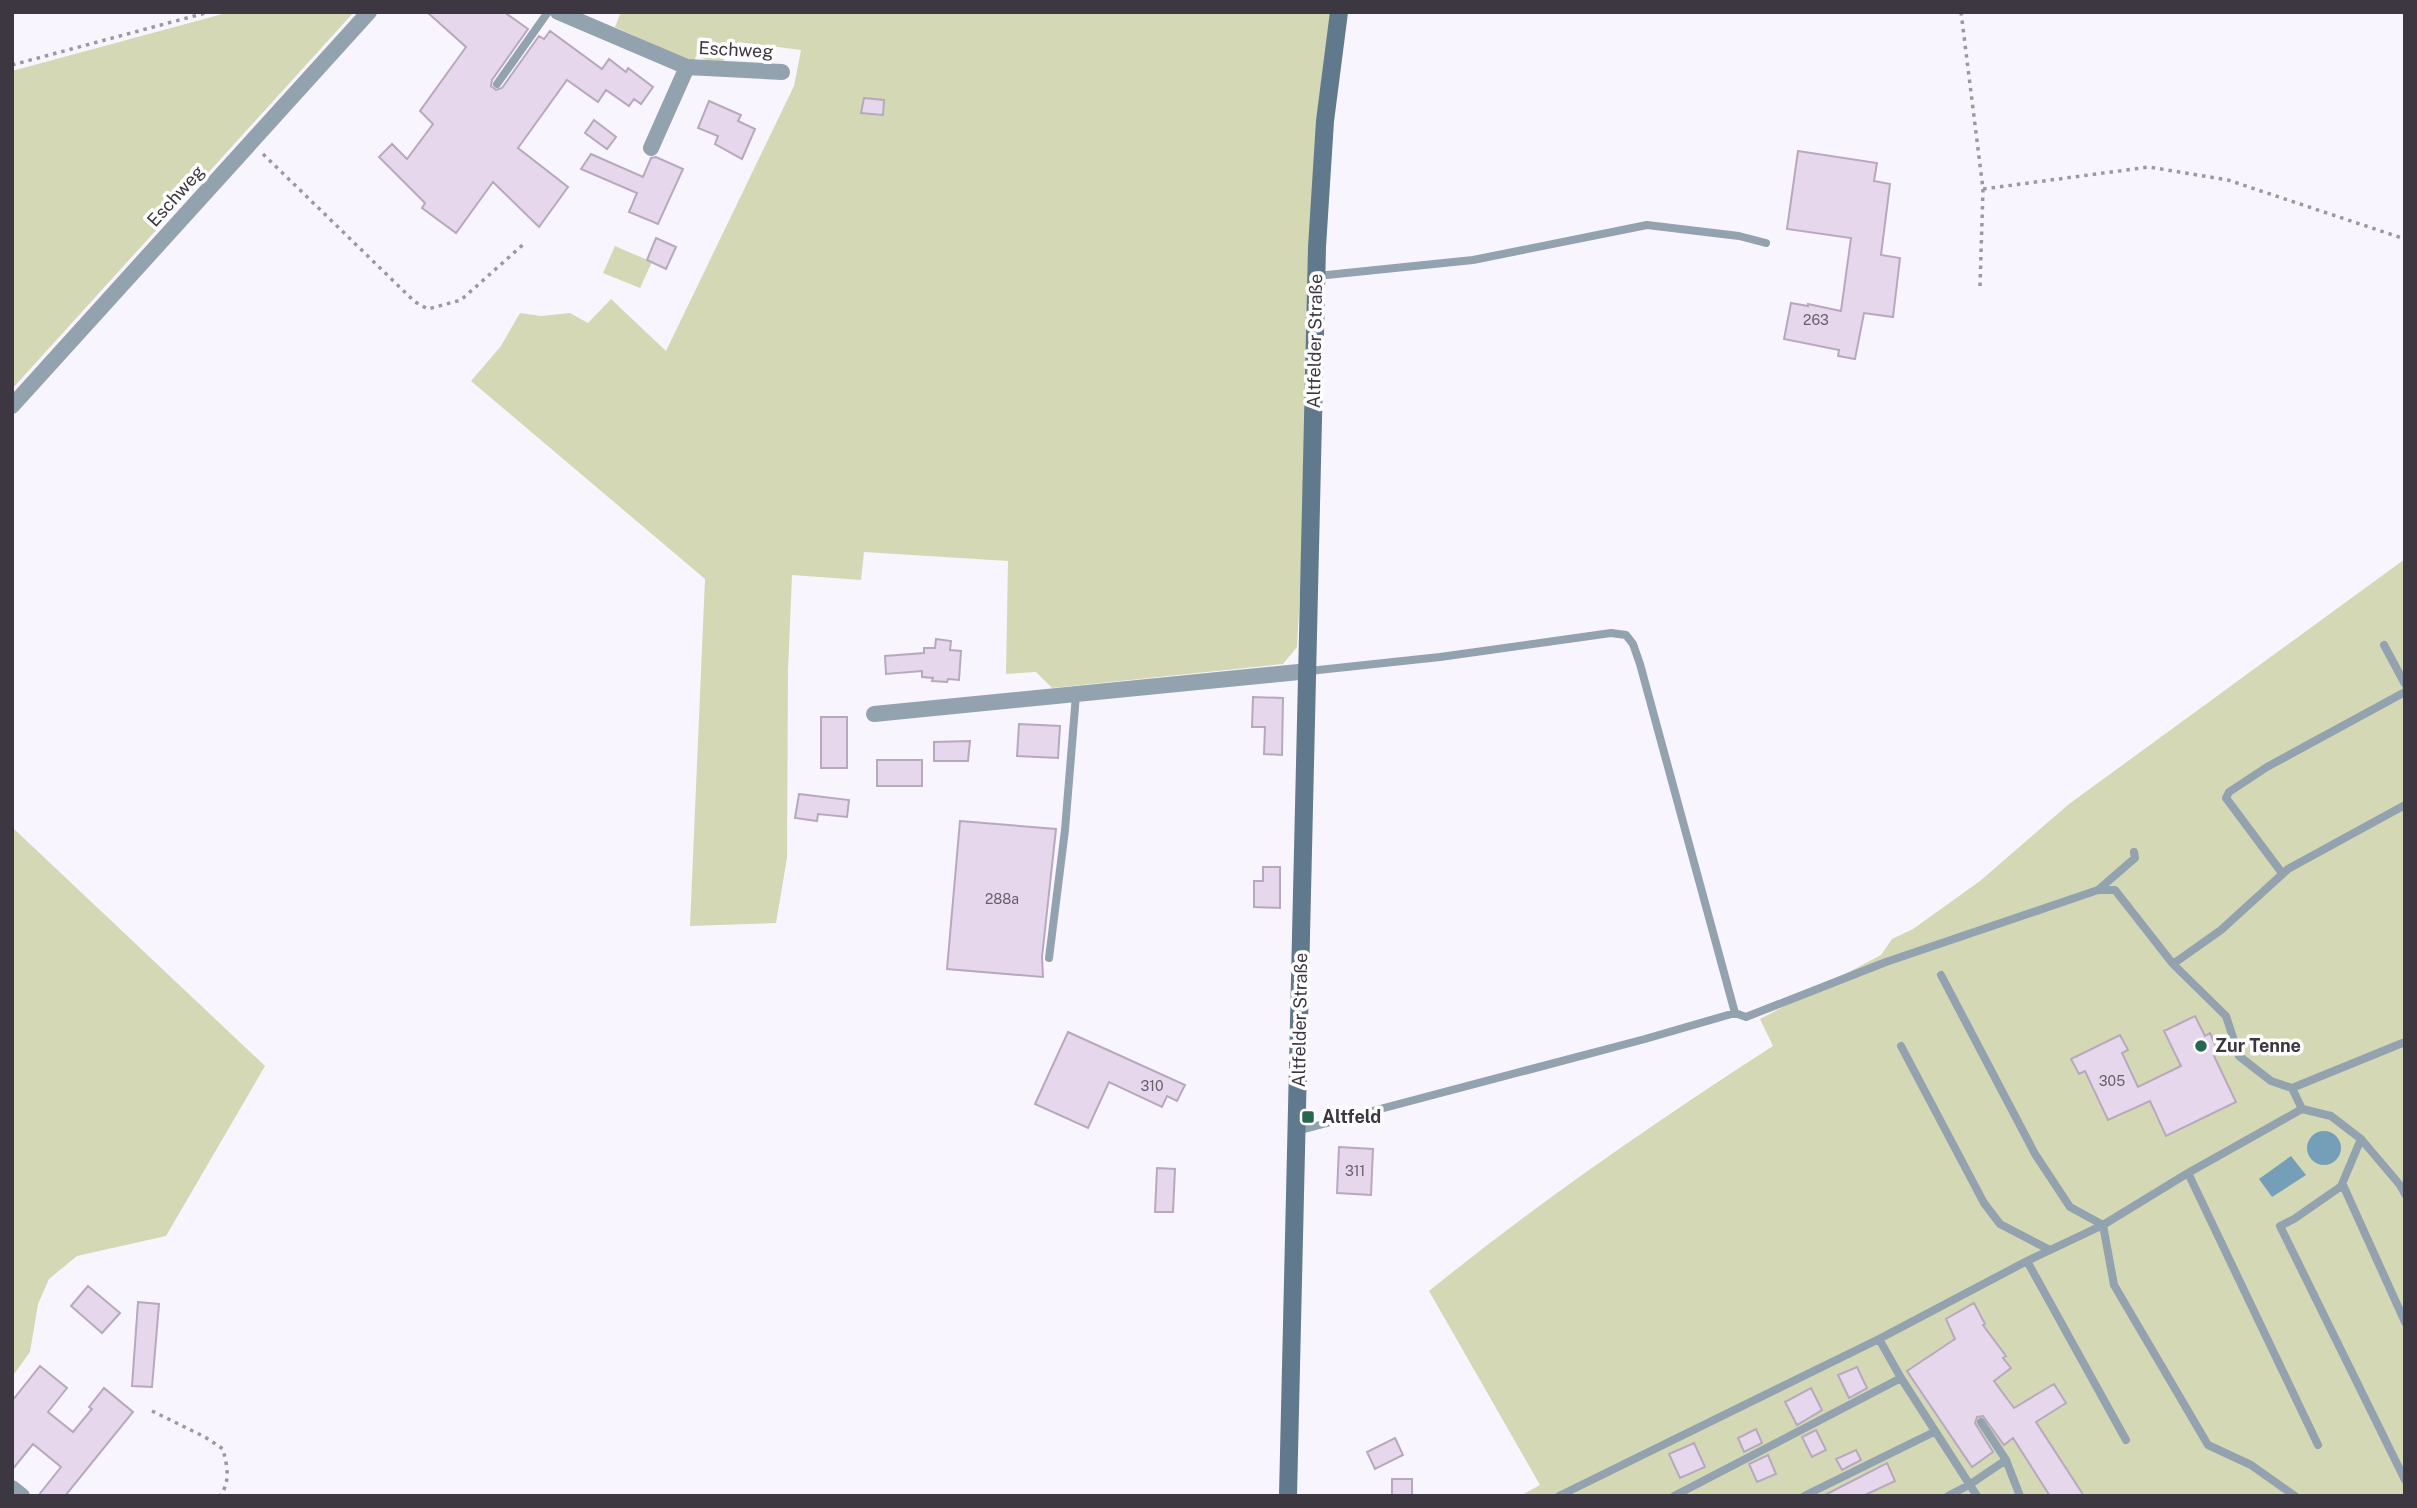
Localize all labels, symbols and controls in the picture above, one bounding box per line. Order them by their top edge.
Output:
street label: Eschweg [698,37,774,62]
street label: Eschweg [143,161,209,231]
street label: Altfelder Straße [1303,274,1326,408]
house number: 263 [1803,312,1829,328]
house number: 288a [985,891,1019,907]
street label: Altfelder Straße [1288,953,1311,1087]
place label: Zur Tenne [2215,1035,2301,1056]
marker: Zur Tenne [2193,1038,2209,1054]
house number: 305 [2099,1073,2125,1089]
house number: 310 [1140,1078,1164,1094]
place label: Altfeld [1322,1106,1381,1127]
marker: Altfeld [1300,1109,1316,1125]
house number: 311 [1345,1163,1365,1179]

